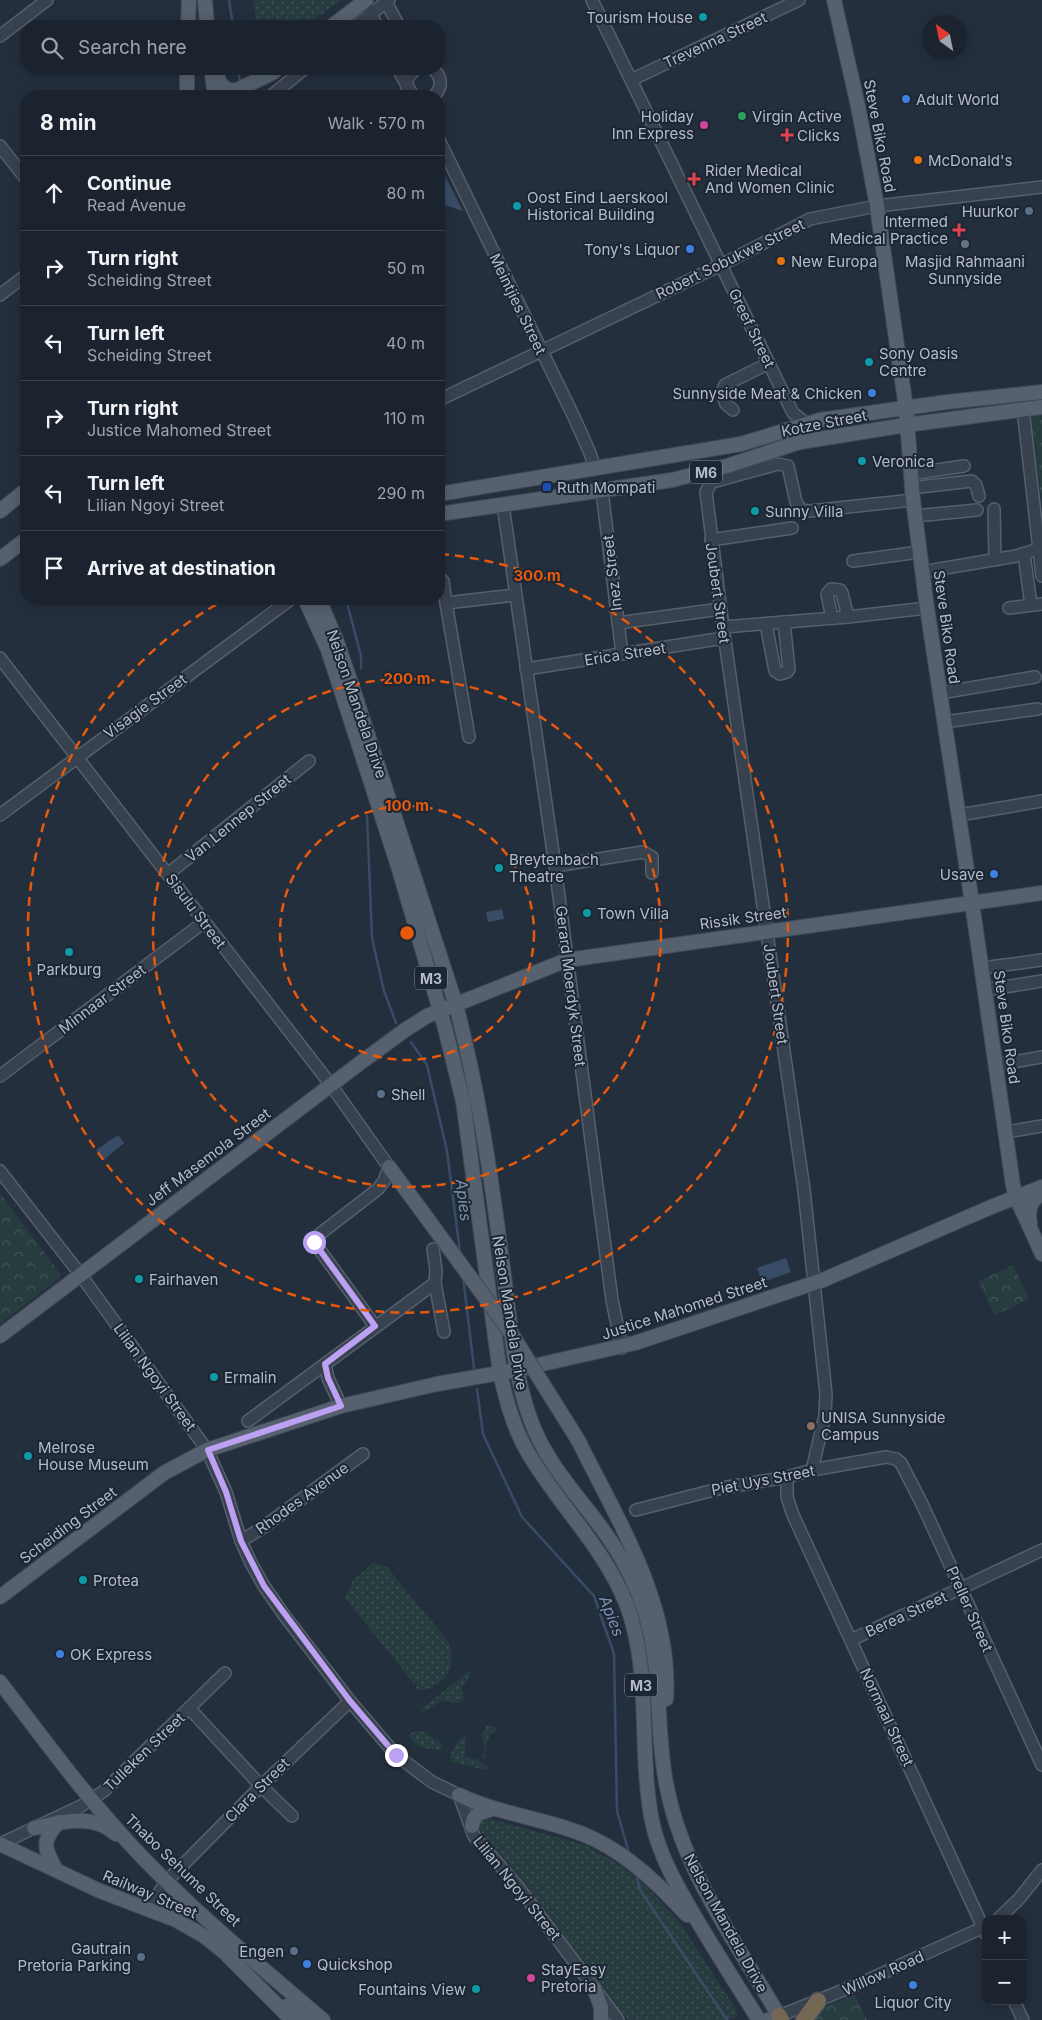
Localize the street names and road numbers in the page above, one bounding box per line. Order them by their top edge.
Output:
street label: Trevenna Street [660,8,770,72]
street label: Steve Biko Road [860,78,900,194]
street label: Robert Sobukwe Street [652,215,808,303]
street label: Meintjies Street [485,250,551,358]
street label: Greef Street [725,285,779,371]
street label: Kotze Street [780,405,868,441]
road number: M6 [690,461,722,484]
street label: Inez Street [598,534,626,612]
street label: Joubert Street [702,541,734,645]
street label: Steve Biko Road [930,569,964,685]
street label: Nelson Mandela Drive [323,627,391,781]
street label: Erica Street [583,638,667,670]
street label: Visagie Street [100,669,190,743]
street label: Van Lennep Street [181,769,295,866]
street label: Sisulu Street [162,870,230,952]
street label: Rissik Street [698,902,788,933]
street label: Gerard Moerdyk Street [552,904,590,1068]
street label: Joubert Street [760,942,792,1046]
street label: Minnaar Street [55,960,149,1038]
road number: M3 [415,966,447,990]
street label: Steve Biko Road [990,969,1024,1085]
street label: Jeff Masemola Street [142,1104,274,1210]
street label: Nelson Mandela Drive [488,1235,532,1391]
street label: Justice Mahomed Street [599,1272,769,1344]
street label: Lilian Ngoyi Street [109,1319,201,1435]
street label: Rhodes Avenue [252,1458,352,1538]
street label: Piet Uys Street [710,1461,817,1499]
street label: Scheiding Street [16,1482,120,1568]
street label: Preller Street [943,1563,997,1655]
street label: Berea Street [862,1587,950,1641]
street label: Normaal Street [856,1665,918,1769]
road number: M3 [625,1674,657,1696]
street label: Tulleken Street [99,1708,189,1795]
street label: Clara Street [221,1754,293,1826]
street label: Thabo Sehume Street [121,1810,245,1930]
street label: Lilian Ngoyi Street [469,1832,565,1944]
street label: Nelson Mandela Drive [680,1850,772,1996]
street label: Railway Street [100,1866,200,1922]
street label: Willow Road [839,1947,927,1999]

